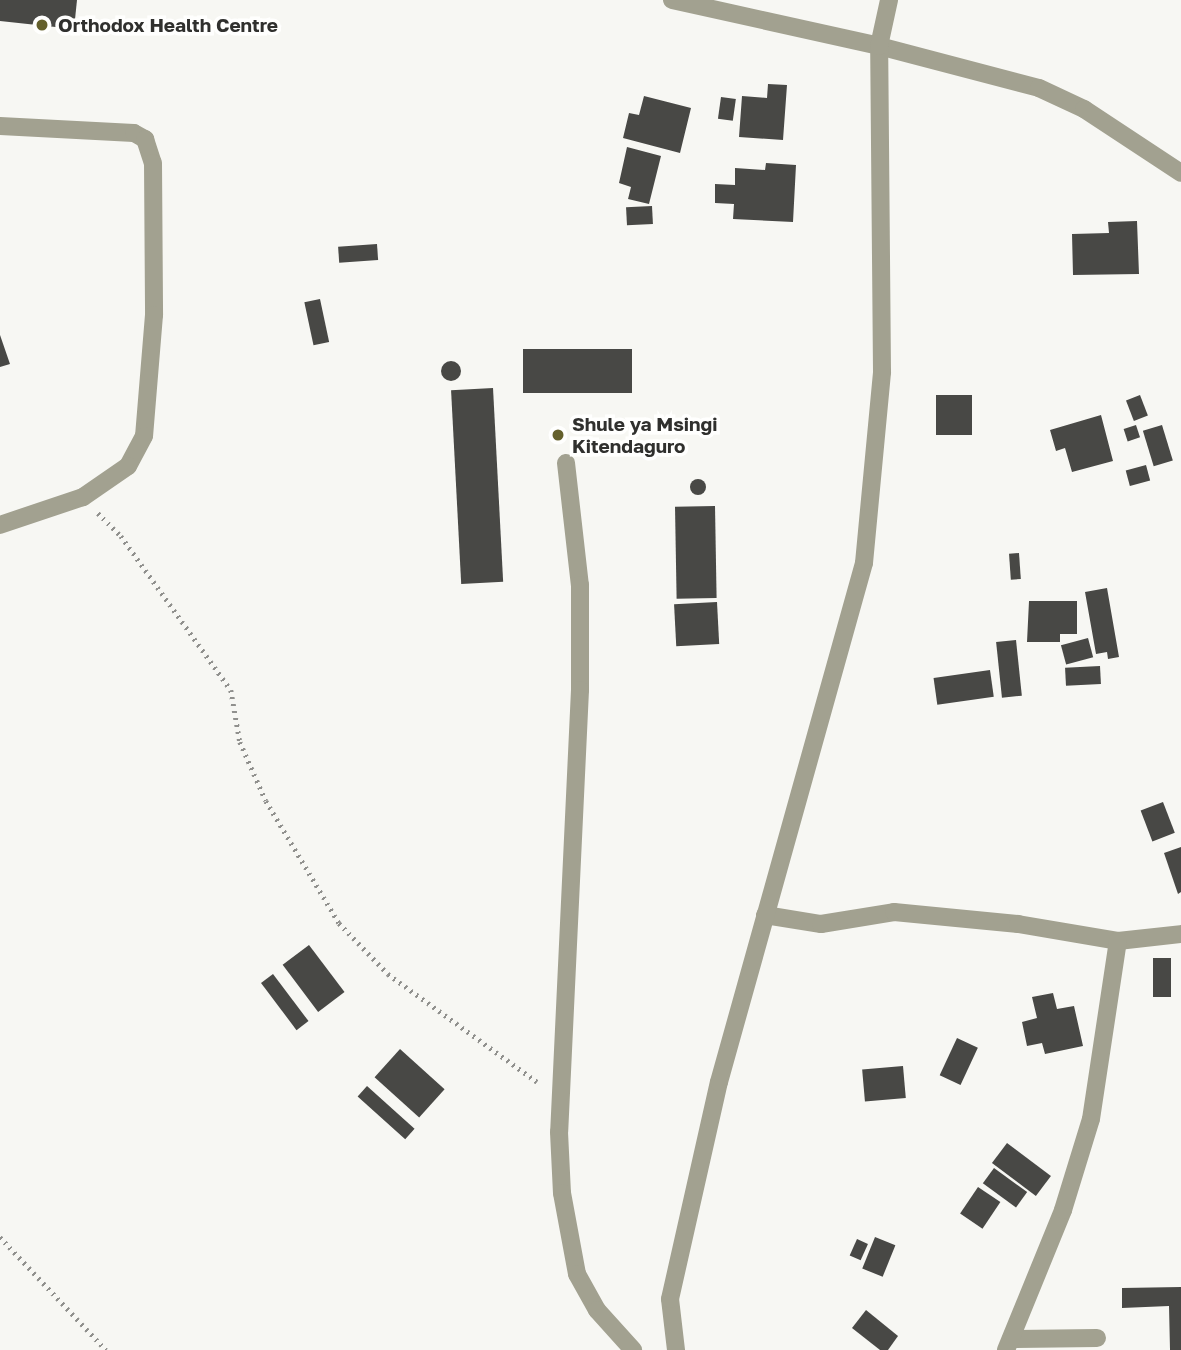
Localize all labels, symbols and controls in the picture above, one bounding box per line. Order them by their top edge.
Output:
place label: Orthodox Health Centre [58,14,278,36]
marker: Orthodox Health Centre [32,15,52,35]
place label: Shule ya Msingi Kitendaguro [572,413,717,457]
marker: Shule ya Msingi Kitendaguro [550,427,566,443]

